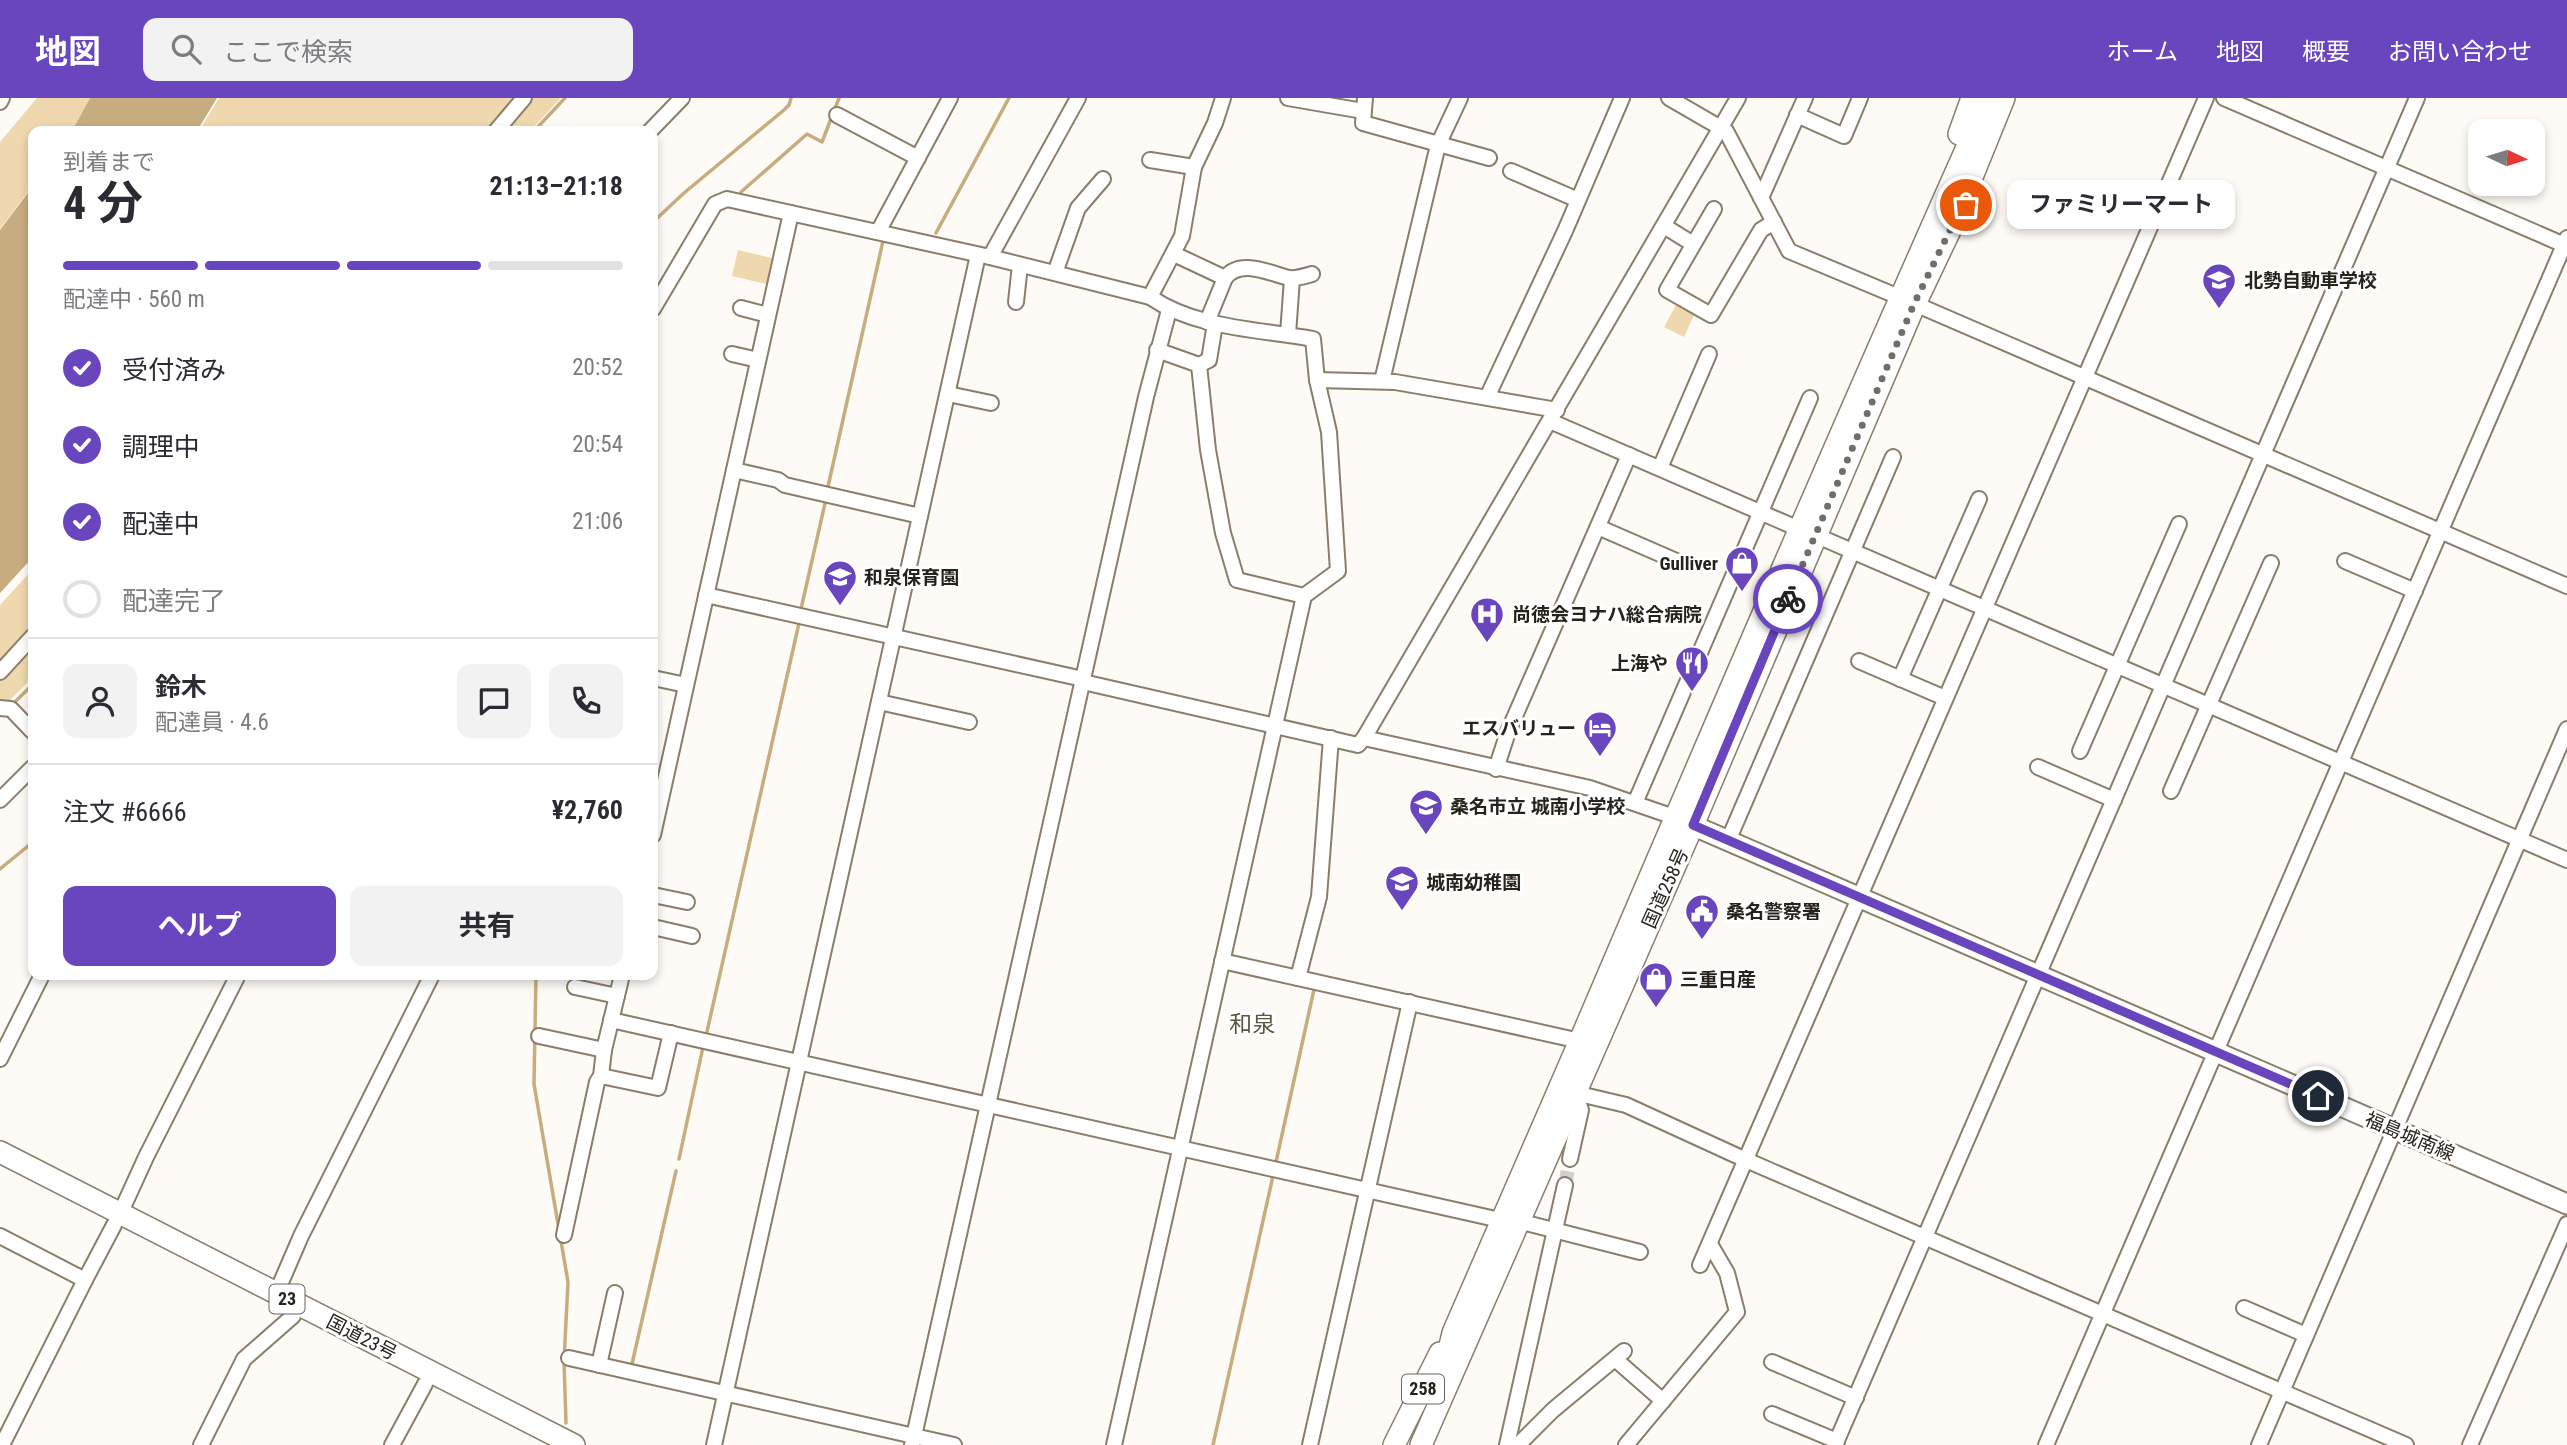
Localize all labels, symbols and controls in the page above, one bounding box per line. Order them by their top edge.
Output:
search box [143,18,633,81]
icon: search [167,30,205,68]
text: 地図 [35,32,101,71]
text: ここで検索 [223,37,353,67]
text: ホーム [2107,38,2178,66]
text: 地図 [2216,38,2264,66]
text: 概要 [2302,38,2350,66]
text: お問い合わせ [2388,38,2532,66]
north arrow [2468,119,2544,196]
map controls [2468,119,2545,196]
text: 到着まで [63,149,155,176]
text: 21:13–21:18 [489,171,623,201]
pin [1936,175,1996,235]
text: 4 分 [63,176,143,230]
callout: ファミリーマート [2008,180,2236,230]
icon: bag [1947,186,1985,224]
text: ファミリーマート [2029,191,2213,218]
school or university icon: 北勢自動車学校 [2200,261,2238,310]
place label: 北勢自動車学校 [2244,269,2377,292]
text: 配達中 · 560 m [63,286,205,313]
icon: check [63,349,101,387]
text: 20:52 [572,354,623,381]
text: 受付済み [122,355,226,385]
icon: check [63,426,101,464]
text: 20:54 [572,431,623,458]
text: 調理中 [122,432,200,462]
icon: check [63,503,101,541]
text: 21:06 [572,508,623,535]
text: 配達中 [122,509,200,539]
shop icon: Gulliver [1723,544,1761,593]
place label: Gulliver [1659,552,1718,575]
school or university icon: 和泉保育園 [821,558,859,607]
courier [1753,564,1823,634]
place label: 和泉保育園 [864,566,959,589]
icon: bike [1769,580,1807,618]
text: 配達完了 [122,586,226,616]
hospital icon: 尚徳会ヨナハ総合病院 [1468,595,1506,644]
place label: 尚徳会ヨナハ総合病院 [1512,603,1702,626]
restaurant icon: 上海や [1673,644,1711,693]
place label: 上海や [1611,652,1668,675]
button: person [63,664,137,738]
button: chat [457,664,531,738]
button: phone [549,664,623,738]
text: 鈴木 [155,672,207,702]
text: 配達員 · 4.6 [155,709,269,736]
hotel icon: エスバリュー [1581,709,1619,758]
place label: エスバリュー [1462,717,1576,740]
school or university icon: 桑名市立 城南小学校 [1407,787,1445,836]
text: ¥2,760 [552,795,623,825]
place label: 桑名市立 城南小学校 [1450,795,1625,818]
text: 注文 #6666 [63,797,187,827]
street label: 国道258号 [1638,845,1693,932]
school or university icon: 城南幼稚園 [1383,863,1421,912]
place label: 城南幼稚園 [1426,871,1521,894]
button: ヘルプ [63,886,336,966]
button: 共有 [350,886,623,966]
public building icon: 桑名警察署 [1683,892,1721,941]
place label: 桑名警察署 [1726,900,1821,923]
shop icon: 三重日産 [1637,960,1675,1009]
place label: 三重日産 [1680,968,1756,991]
district label: 和泉 [1229,1011,1275,1038]
pin [2288,1066,2348,1126]
icon: home [2299,1077,2337,1115]
street label: 福島城南線 [2362,1107,2458,1166]
road number: 23 [270,1284,304,1314]
street label: 国道23号 [323,1310,401,1365]
road number: 258 [1402,1374,1444,1404]

